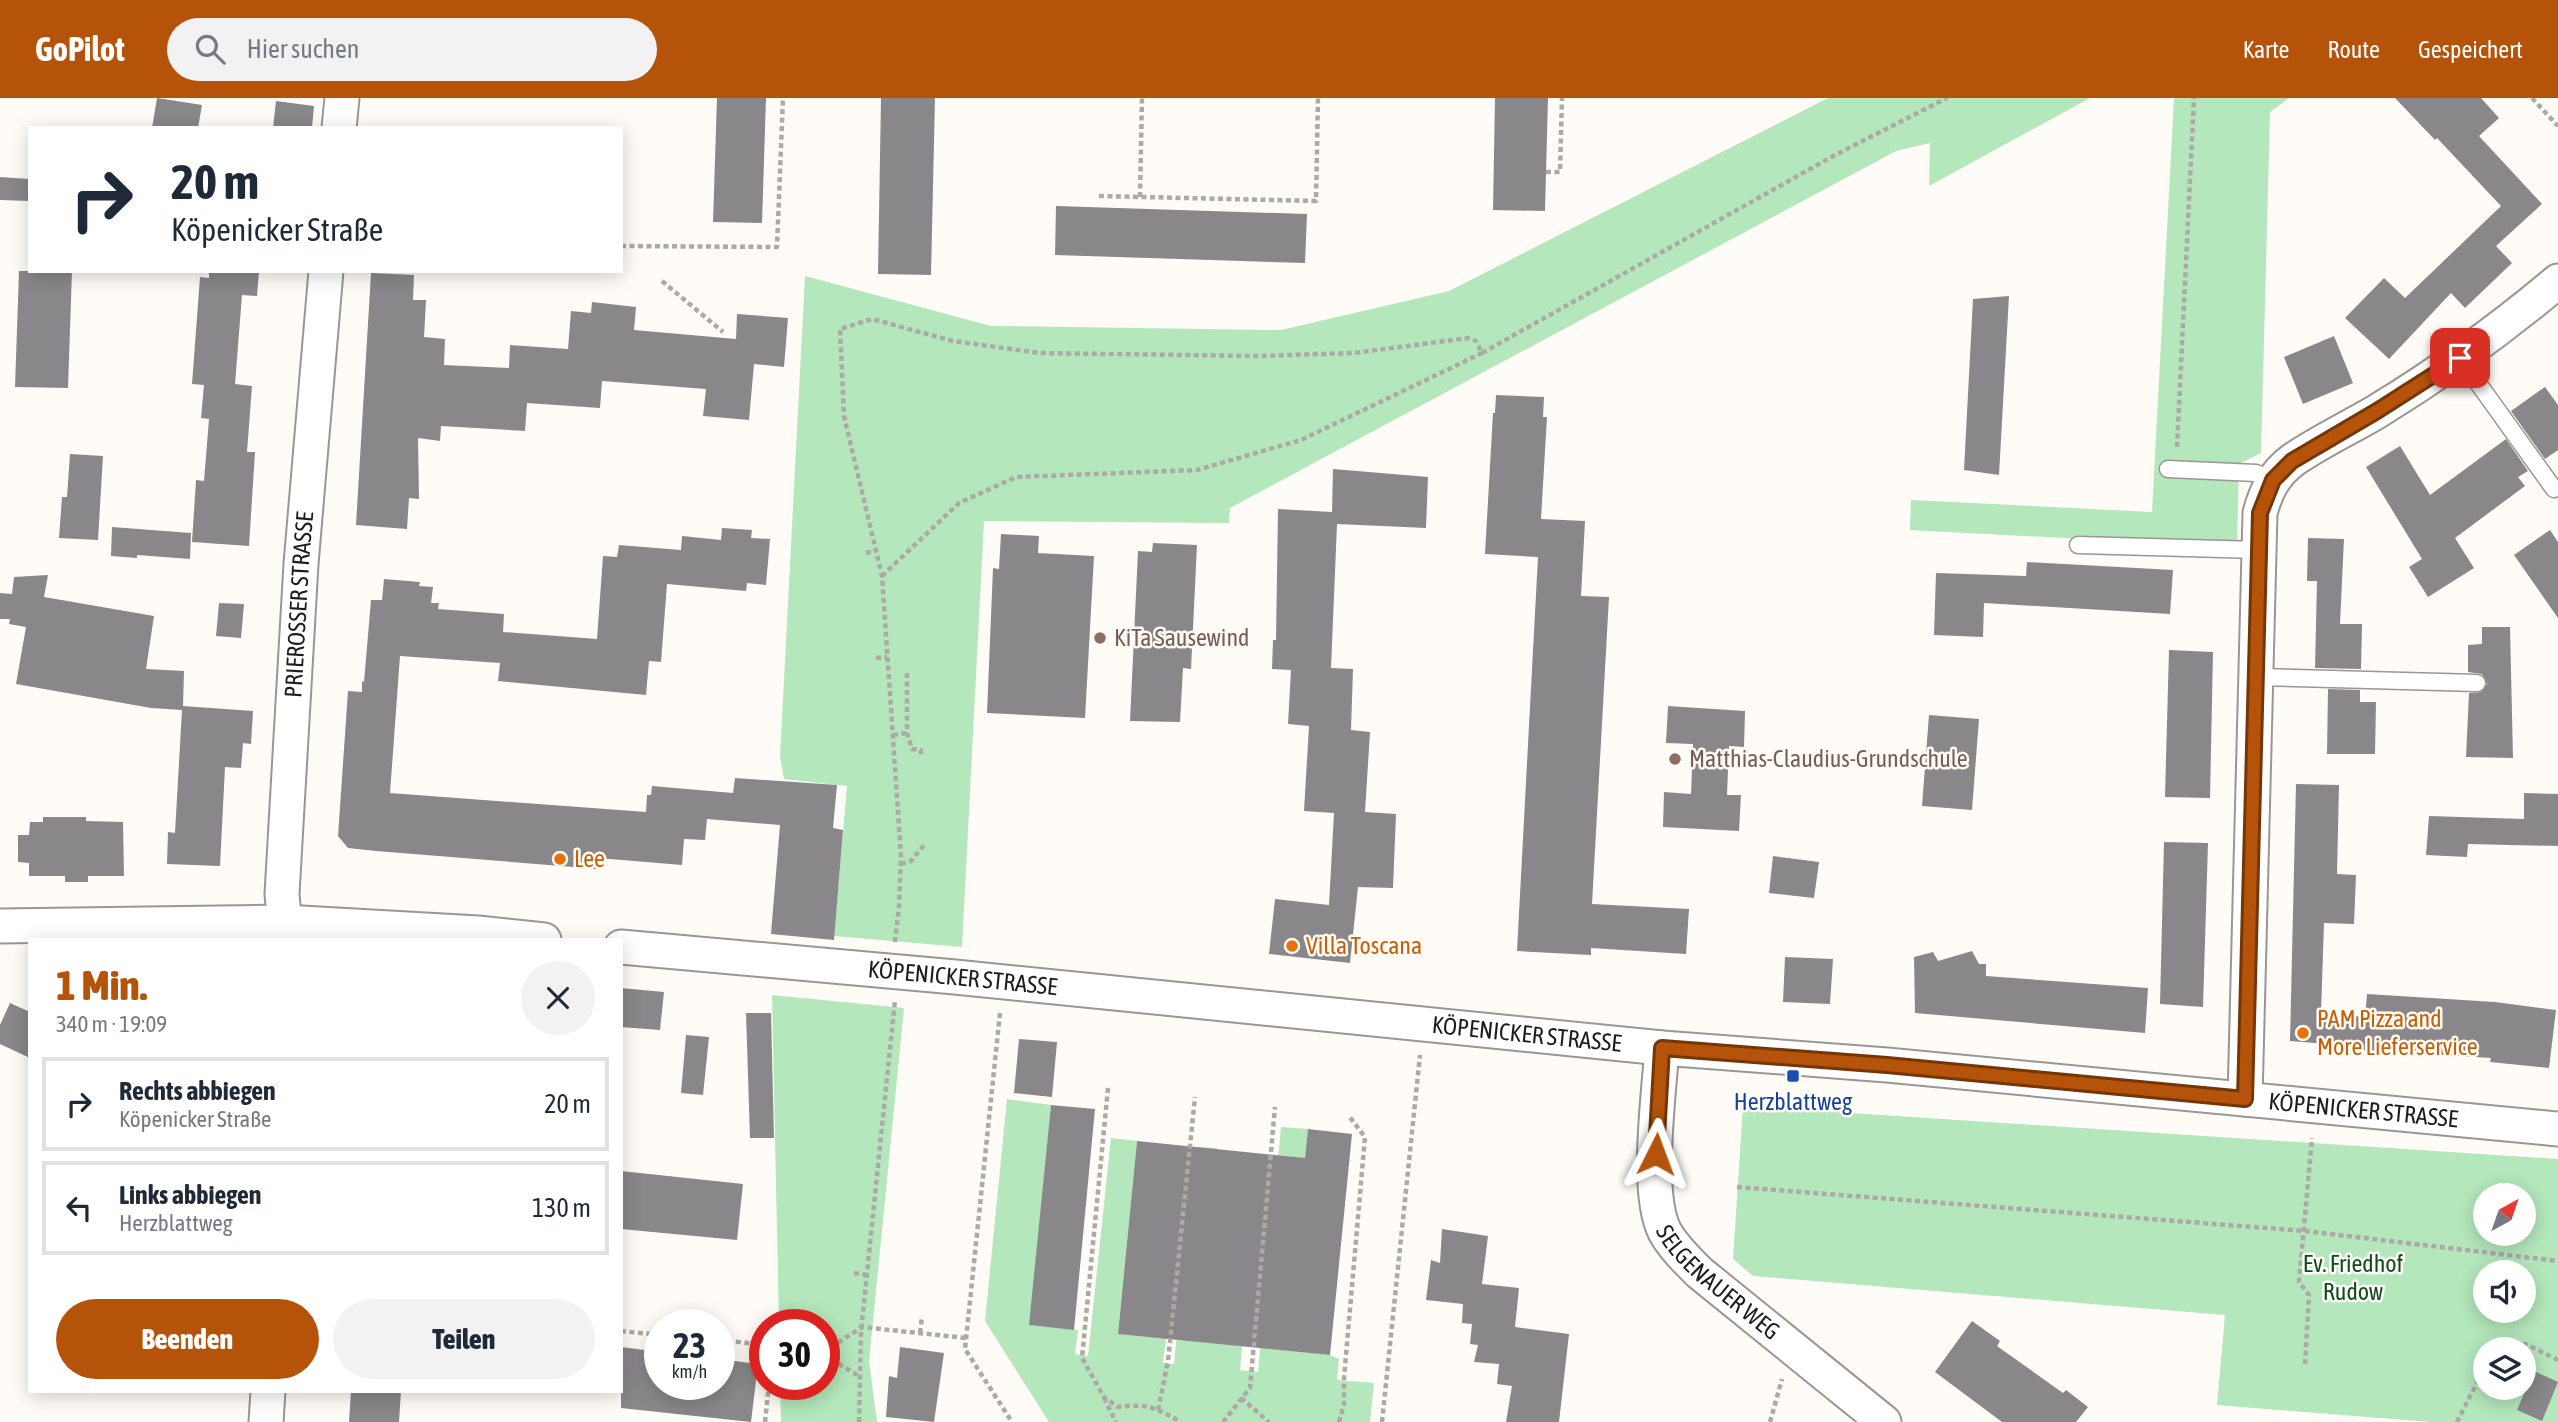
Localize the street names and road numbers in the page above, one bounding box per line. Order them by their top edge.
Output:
street label: PRIEROSSER STRASSE [279,510,318,698]
street label: KÖPENICKER STRASSE [867,955,1059,1000]
street label: KÖPENICKER STRASSE [1431,1011,1623,1057]
street label: KÖPENICKER STRASSE [2267,1087,2459,1132]
street label: SELGENAUER WEG [1651,1221,1785,1345]

